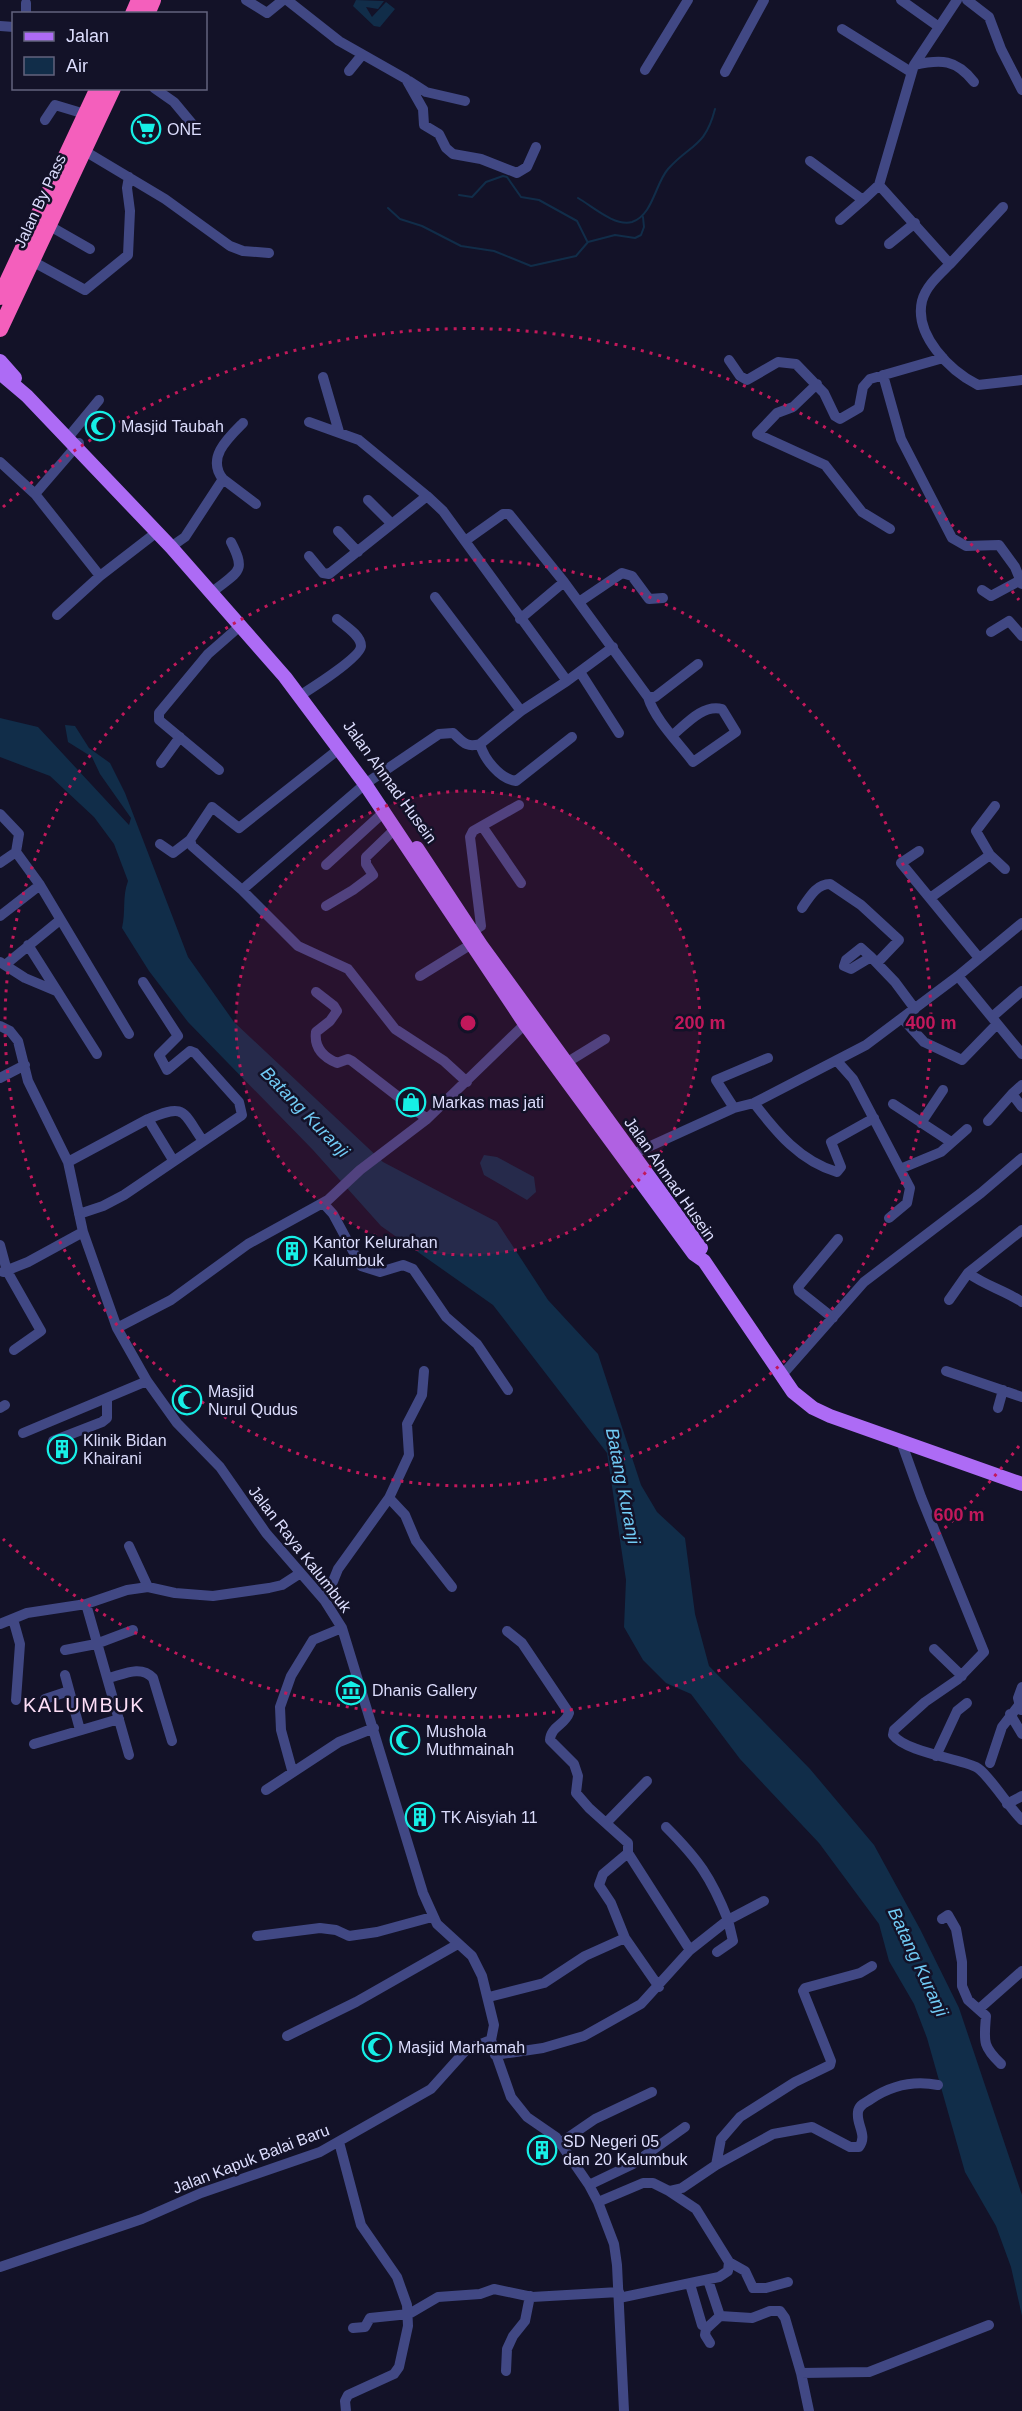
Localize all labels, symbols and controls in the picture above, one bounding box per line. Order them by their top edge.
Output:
legend [12,12,207,90]
text: Jalan [66,26,109,46]
text: Air [66,56,88,76]
supermarket icon: ONE [130,113,162,145]
place label: ONE [167,121,202,138]
street label: Jalan By Pass [11,151,69,251]
mosque icon: Masjid Taubah [84,410,116,442]
place label: Masjid Taubah [121,418,224,435]
street label: Jalan Ahmad Husein [340,718,440,846]
centre of rings [458,1013,478,1033]
text: 200 m [674,1013,726,1033]
text: 400 m [905,1013,957,1033]
water label: Batang Kuranji [257,1063,354,1162]
shop icon: Markas mas jati [395,1086,427,1118]
place label: Markas mas jati [432,1094,544,1111]
street label: Jalan Ahmad Husein [621,1114,719,1244]
place label: Kantor Kelurahan Kalumbuk [313,1234,438,1269]
building icon: Kantor Kelurahan Kalumbuk [276,1235,308,1267]
place label: Masjid Nurul Qudus [208,1383,298,1418]
mosque icon: Masjid Nurul Qudus [171,1384,203,1416]
water label: Batang Kuranji [602,1426,644,1547]
place label: Klinik Bidan Khairani [83,1432,167,1467]
building icon: Klinik Bidan Khairani [46,1433,78,1465]
street label: Jalan Raya Kalumbuk [245,1482,355,1616]
text: 600 m [933,1505,985,1525]
museum icon: Dhanis Gallery [335,1674,367,1706]
place label: Dhanis Gallery [372,1682,477,1699]
district label: KALUMBUK [23,1694,145,1716]
place label: Mushola Muthmainah [426,1723,514,1758]
mosque icon: Mushola Muthmainah [389,1724,421,1756]
building icon: TK Aisyiah 11 [404,1801,436,1833]
place label: TK Aisyiah 11 [441,1809,538,1826]
water label: Batang Kuranji [884,1904,952,2021]
mosque icon: Masjid Marhamah [361,2031,393,2063]
place label: Masjid Marhamah [398,2039,525,2056]
street label: Jalan Kapuk Balai Baru [170,2121,332,2197]
place label: SD Negeri 05 dan 20 Kalumbuk [563,2133,689,2168]
building icon: SD Negeri 05 dan 20 Kalumbuk [526,2134,558,2166]

